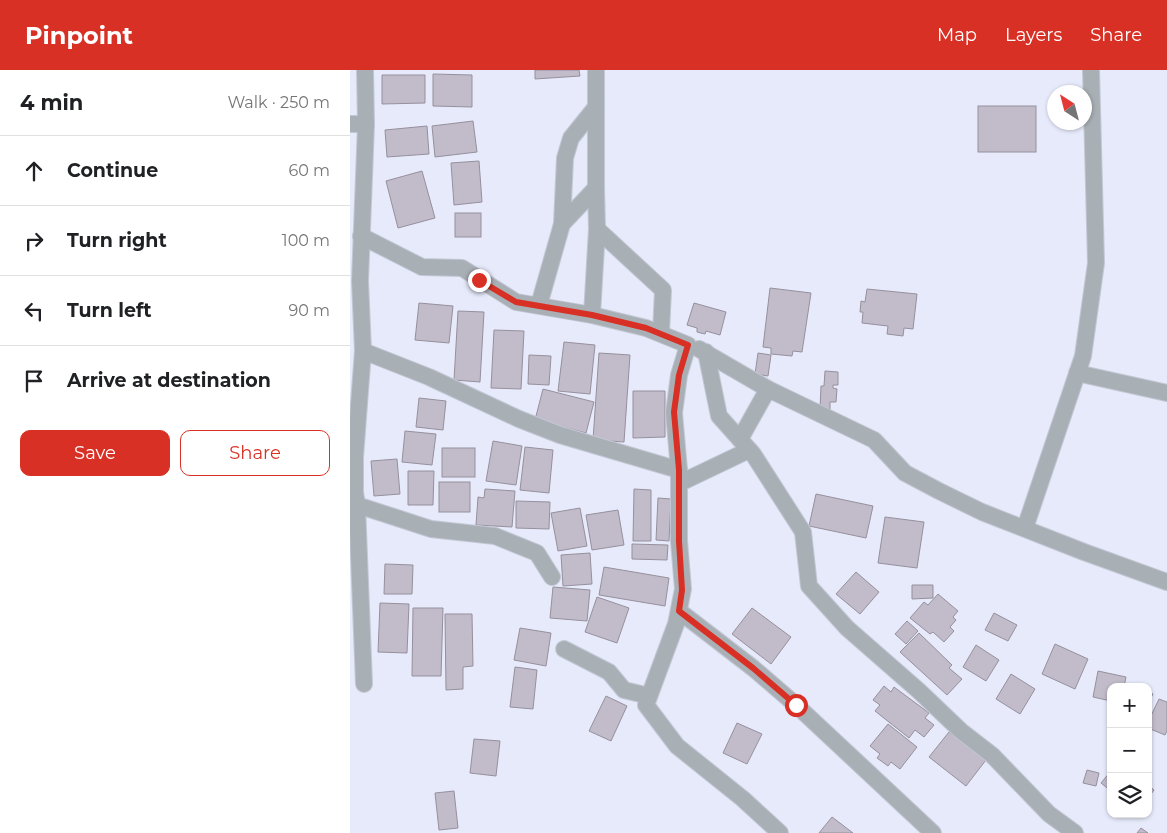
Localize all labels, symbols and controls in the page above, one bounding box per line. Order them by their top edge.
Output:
text: Pinpoint [25,21,133,50]
text: Map [937,24,977,46]
text: Layers [1005,24,1062,46]
text: Share [1090,24,1142,46]
north arrow [1047,85,1092,130]
text: 4 min [20,90,83,115]
text: Walk · 250 m [227,93,330,112]
icon: ahead [20,157,48,185]
text: Continue [67,159,158,182]
text: 60 m [288,161,330,180]
icon: right [20,227,48,255]
text: Turn right [67,229,167,252]
text: 100 m [282,231,330,250]
route end [468,269,491,292]
icon: left [20,297,48,325]
text: Turn left [67,299,152,322]
text: 90 m [288,301,330,320]
icon: arrive [20,367,48,395]
text: Arrive at destination [67,369,271,392]
button: Save [20,430,170,476]
button: Share [180,430,330,476]
map controls [1107,683,1152,818]
button: + [1107,683,1152,728]
route start [785,694,808,717]
button: − [1107,728,1152,773]
button: layers [1107,773,1152,818]

